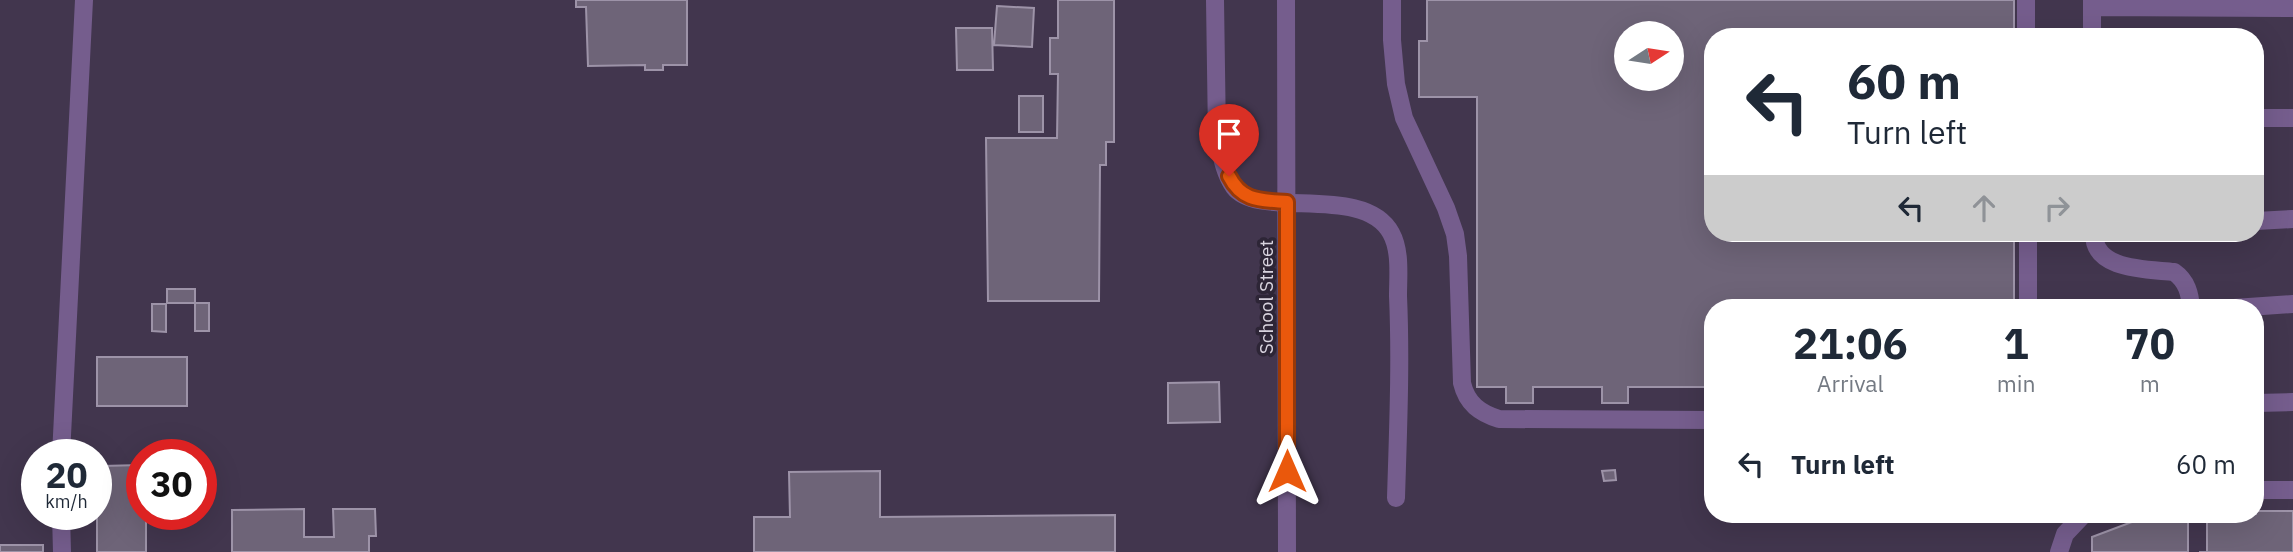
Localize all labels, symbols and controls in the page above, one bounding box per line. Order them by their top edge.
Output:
north arrow [1614,21,1684,91]
map controls [1614,21,1684,91]
text: 60 m [1847,49,1961,112]
icon: left [1732,56,1823,147]
pin [1199,104,1259,176]
text: Turn left [1847,111,1967,153]
icon: arrive [1210,115,1248,153]
icon: left [1892,189,1930,227]
icon: ahead [1965,189,2003,227]
icon: right [2038,189,2076,227]
street label: School Street [1254,240,1278,354]
text: 21:06 [1793,316,1908,371]
text: 1 [2004,316,2029,371]
text: 70 [2125,316,2175,371]
text: Arrival [1817,368,1884,398]
text: min [1997,368,2036,398]
text: m [2140,368,2160,398]
position arrow [1250,434,1324,508]
speed limit sign: 30 [126,439,217,530]
icon: left [1732,445,1770,483]
text: Turn left [1791,447,1894,481]
text: 60 m [2176,447,2236,481]
text: 20 [45,452,88,498]
text: km/h [45,490,88,513]

